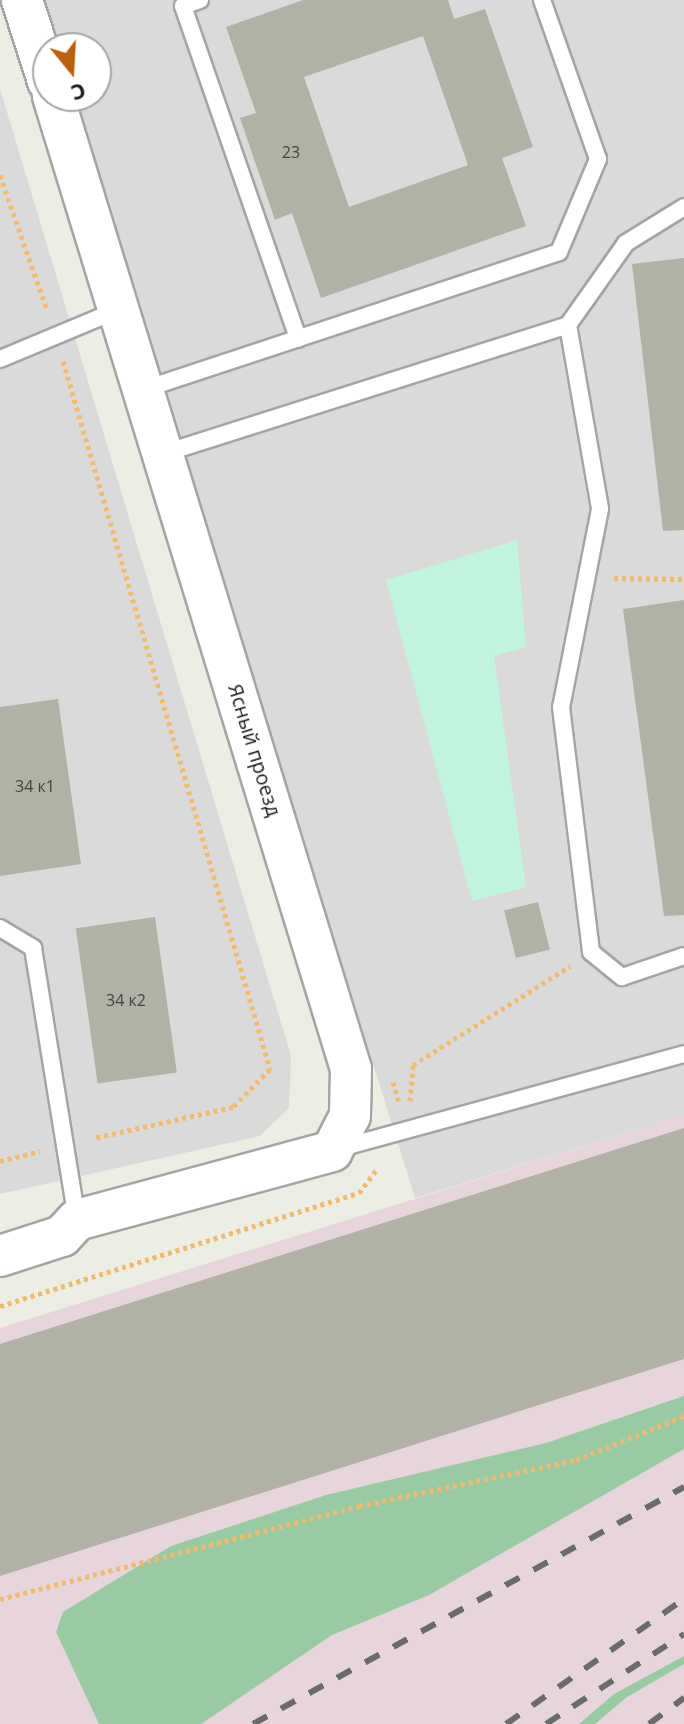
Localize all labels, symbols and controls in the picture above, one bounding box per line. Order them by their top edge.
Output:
north arrow [32,32,112,112]
text: С [67,76,90,109]
house number: 23 [282,142,300,162]
street label: Ясный проезд [223,681,287,819]
house number: 34 к1 [15,776,55,796]
house number: 34 к2 [106,990,146,1010]

